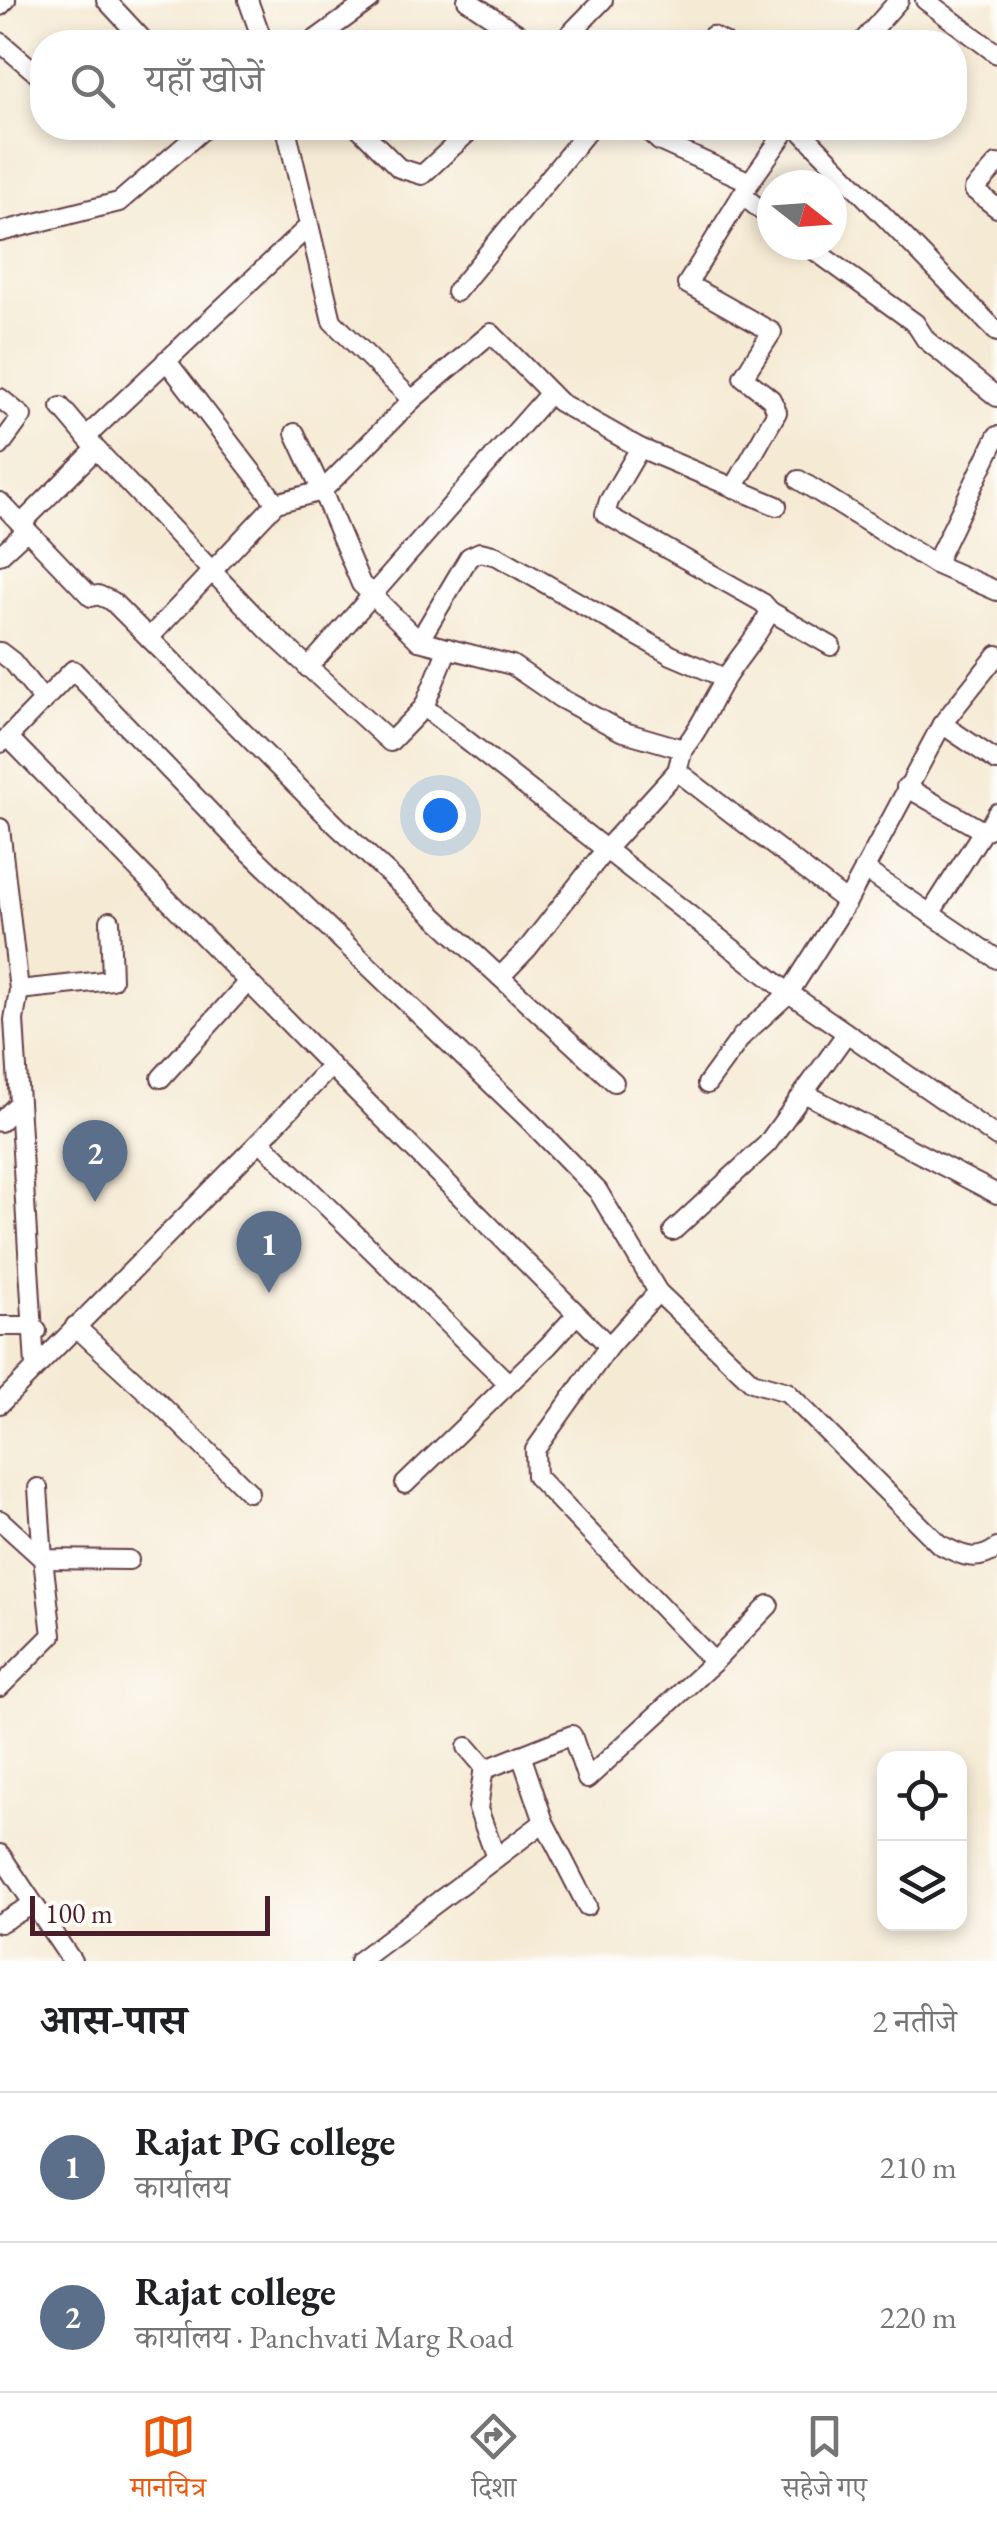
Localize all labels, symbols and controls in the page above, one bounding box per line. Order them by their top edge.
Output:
search box [30,30,967,140]
text: यहाँ खोजें [145,54,264,103]
icon: search [65,58,120,113]
north arrow [757,170,847,260]
your location [415,790,466,841]
pin: 2 [62,1120,128,1202]
pin: 1 [236,1210,302,1293]
map controls [877,1751,967,1931]
button: locate [877,1751,967,1841]
button: layers [877,1841,967,1931]
scale bar [30,1891,270,1936]
text: 100 m [45,1895,113,1931]
text: आस-पास [40,1992,187,2047]
text: 2 नतीजे [872,2000,957,2042]
text: Rajat PG college [135,2117,395,2166]
text: 1 [64,2146,81,2188]
text: 210 m [880,2146,957,2188]
text: कार्यालय [135,2166,230,2208]
text: Rajat college [135,2267,336,2316]
text: 2 [64,2296,81,2338]
text: 220 m [880,2296,957,2338]
text: कार्यालय · Panchvati Marg Road [135,2316,513,2358]
tab: मानचित्र [130,2409,206,2515]
tab: दिशा [466,2409,521,2515]
tab: सहेजे गए [782,2409,867,2515]

